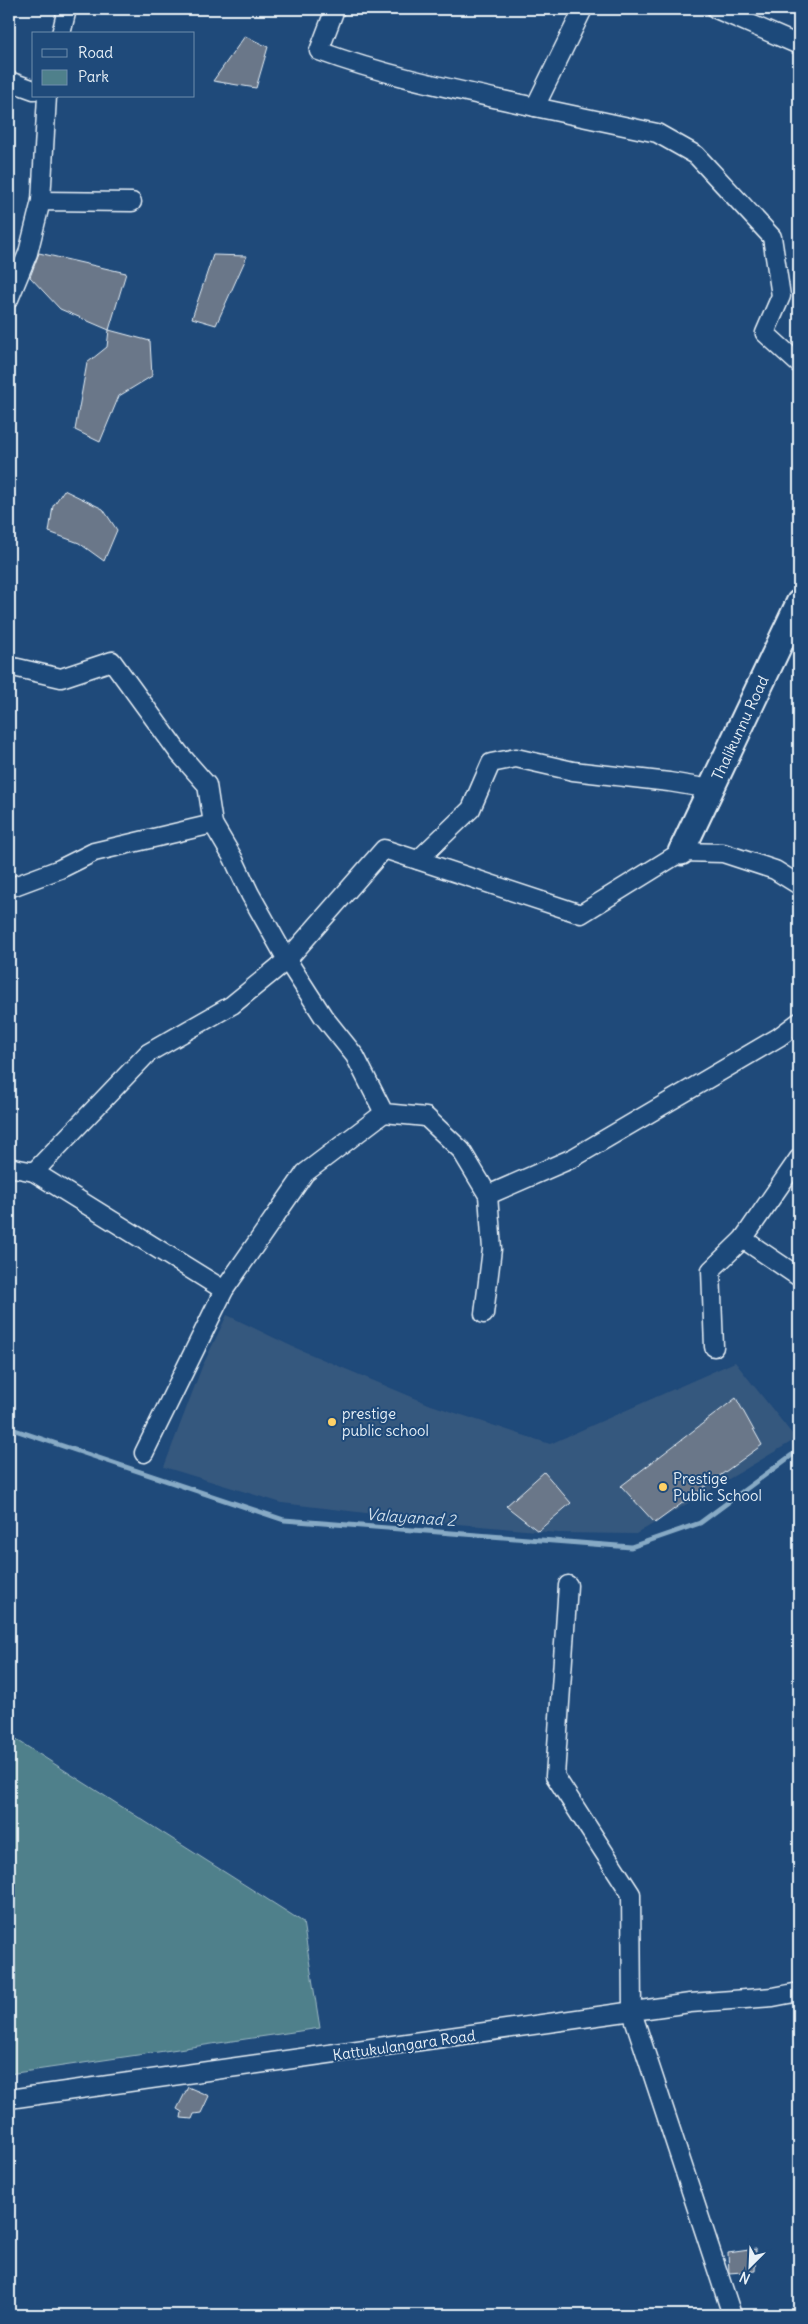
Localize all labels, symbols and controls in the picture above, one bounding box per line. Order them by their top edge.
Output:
legend [32,32,195,98]
text: Road [78,43,113,62]
text: Park [78,67,109,86]
street label: Thalikunnu Road [708,673,773,783]
place label: prestige public school [342,1404,429,1440]
marker: prestige public school [326,1416,338,1428]
place label: Prestige Public School [673,1469,762,1505]
marker: Prestige Public School [657,1481,669,1493]
water label: Valayanad 2 [366,1504,458,1530]
street label: Kattukulangara Road [331,2026,477,2064]
north arrow [726,2242,776,2292]
text: N [737,2268,753,2288]

